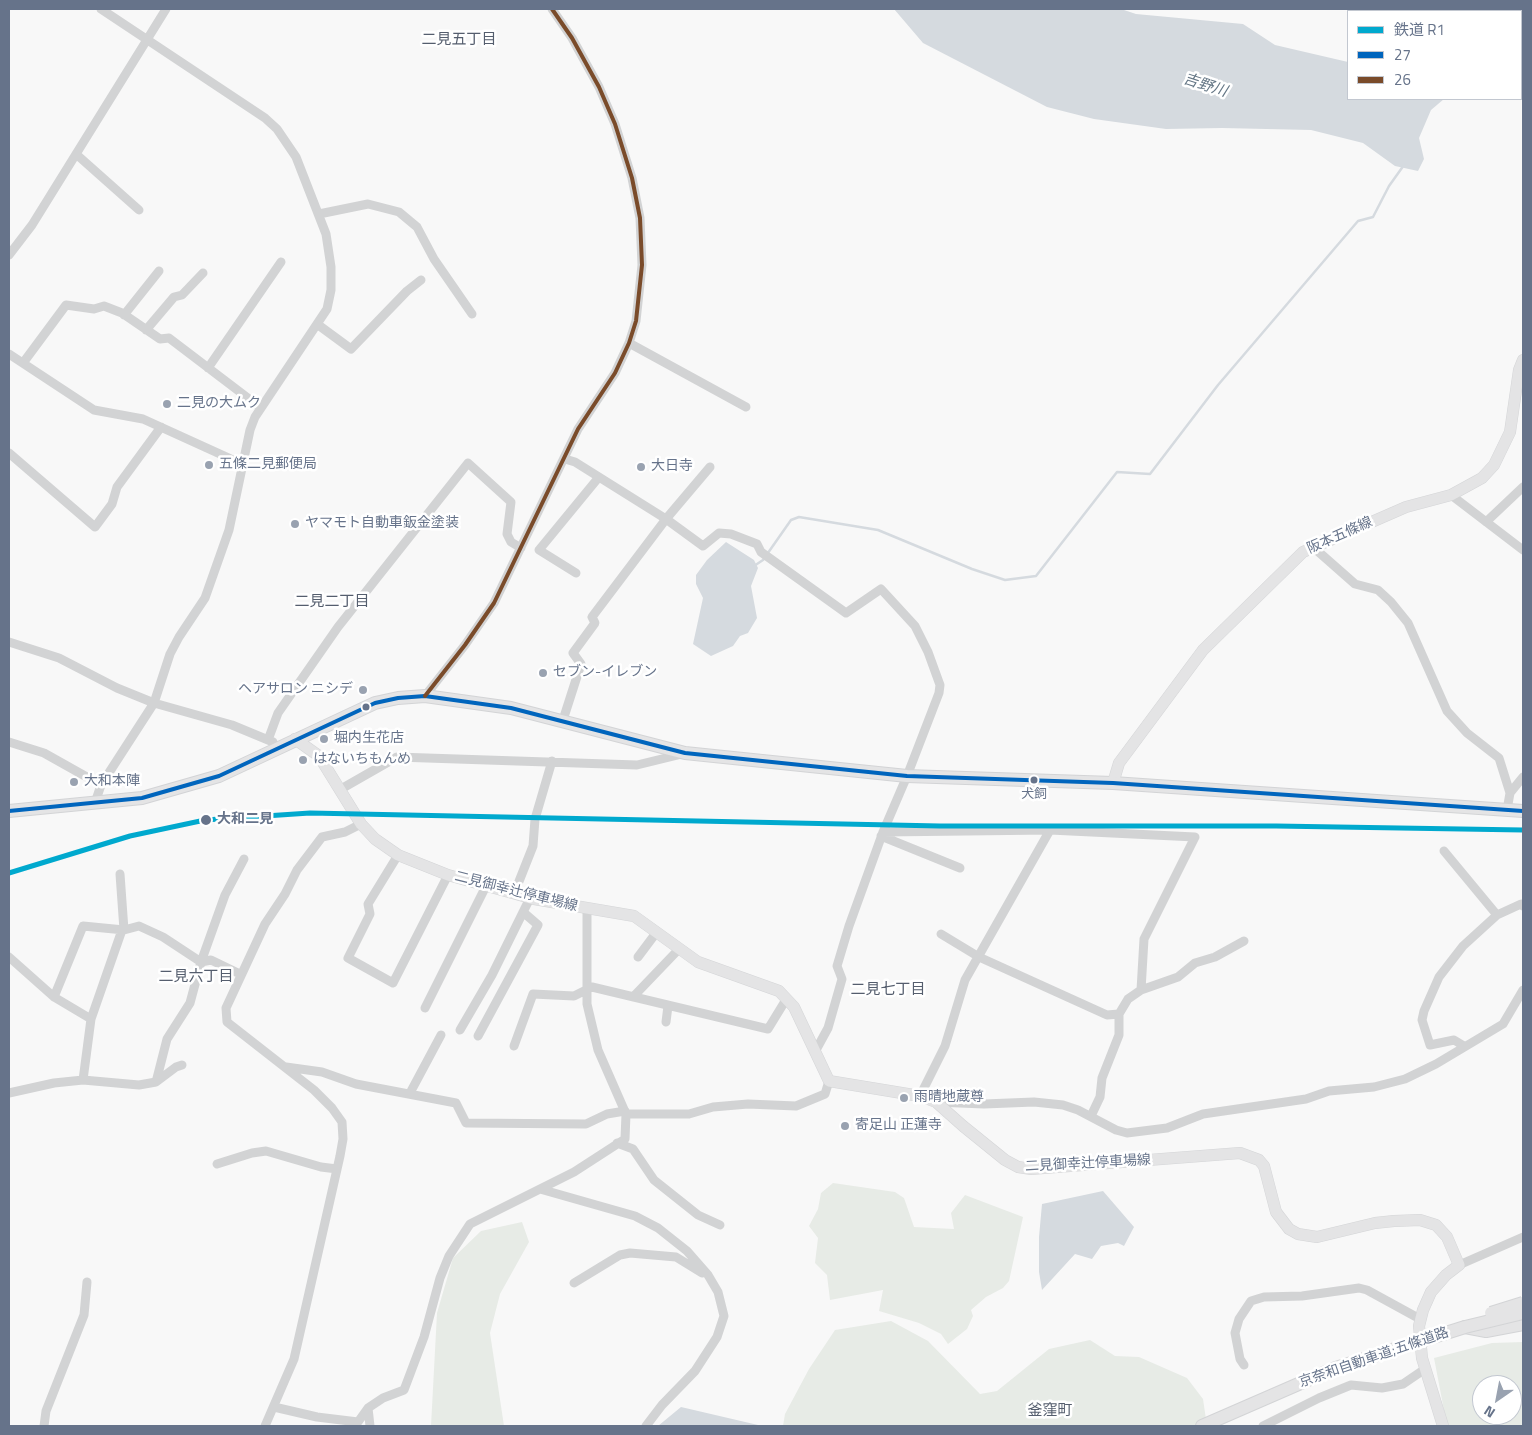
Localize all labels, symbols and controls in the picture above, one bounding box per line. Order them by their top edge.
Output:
legend [1347,10,1522,100]
text: 鉄道 R1 [1394,18,1445,41]
district label: 二見五丁目 [422,31,496,49]
text: 27 [1394,43,1411,66]
text: 26 [1394,68,1411,91]
water label: 吉野川 [1181,70,1229,102]
place label: 二見の大ムク [177,396,261,412]
marker: 二見の大ムク [161,398,173,410]
place label: 五條二見郵便局 [219,457,317,473]
marker: 五條二見郵便局 [203,459,215,471]
place label: 大日寺 [651,459,693,475]
marker: 大日寺 [635,461,647,473]
street label: 阪本五條線 [1305,514,1375,558]
place label: ヤマモト自動車鈑金塗装 [305,516,459,532]
marker: ヤマモト自動車鈑金塗装 [289,518,301,530]
district label: 二見二丁目 [295,593,369,611]
place label: セブン-イレブン [553,665,657,681]
marker: セブン-イレブン [537,667,549,679]
place label: ヘアサロン ニシデ [238,682,353,698]
marker: ヘアサロン ニシデ [357,684,369,696]
unlabelled marker [361,702,371,712]
place label: 堀内生花店 [334,731,404,747]
marker: 堀内生花店 [318,733,330,745]
place label: はないちもんめ [313,752,411,768]
marker: はないちもんめ [297,754,309,766]
place label: 大和本陣 [84,774,140,790]
marker: 犬飼 [1029,775,1039,785]
marker: 大和本陣 [68,776,80,788]
place label: 犬飼 [1021,787,1047,803]
place label: 大和二見 [217,812,273,828]
marker: 大和二見 [199,813,213,827]
street label: 二見御幸辻停車場線 [453,869,579,915]
district label: 二見六丁目 [159,968,233,986]
district label: 二見七丁目 [851,981,925,999]
place label: 雨晴地蔵尊 [914,1090,984,1106]
marker: 雨晴地蔵尊 [898,1092,910,1104]
place label: 寄足山 正蓮寺 [855,1118,942,1134]
marker: 寄足山 正蓮寺 [839,1120,851,1132]
street label: 二見御幸辻停車場線 [1025,1152,1151,1176]
street label: 京奈和自動車道;五條道路 [1297,1324,1451,1392]
north arrow [1472,1375,1522,1425]
text: N [1479,1401,1499,1424]
district label: 釜窪町 [1028,1402,1072,1420]

